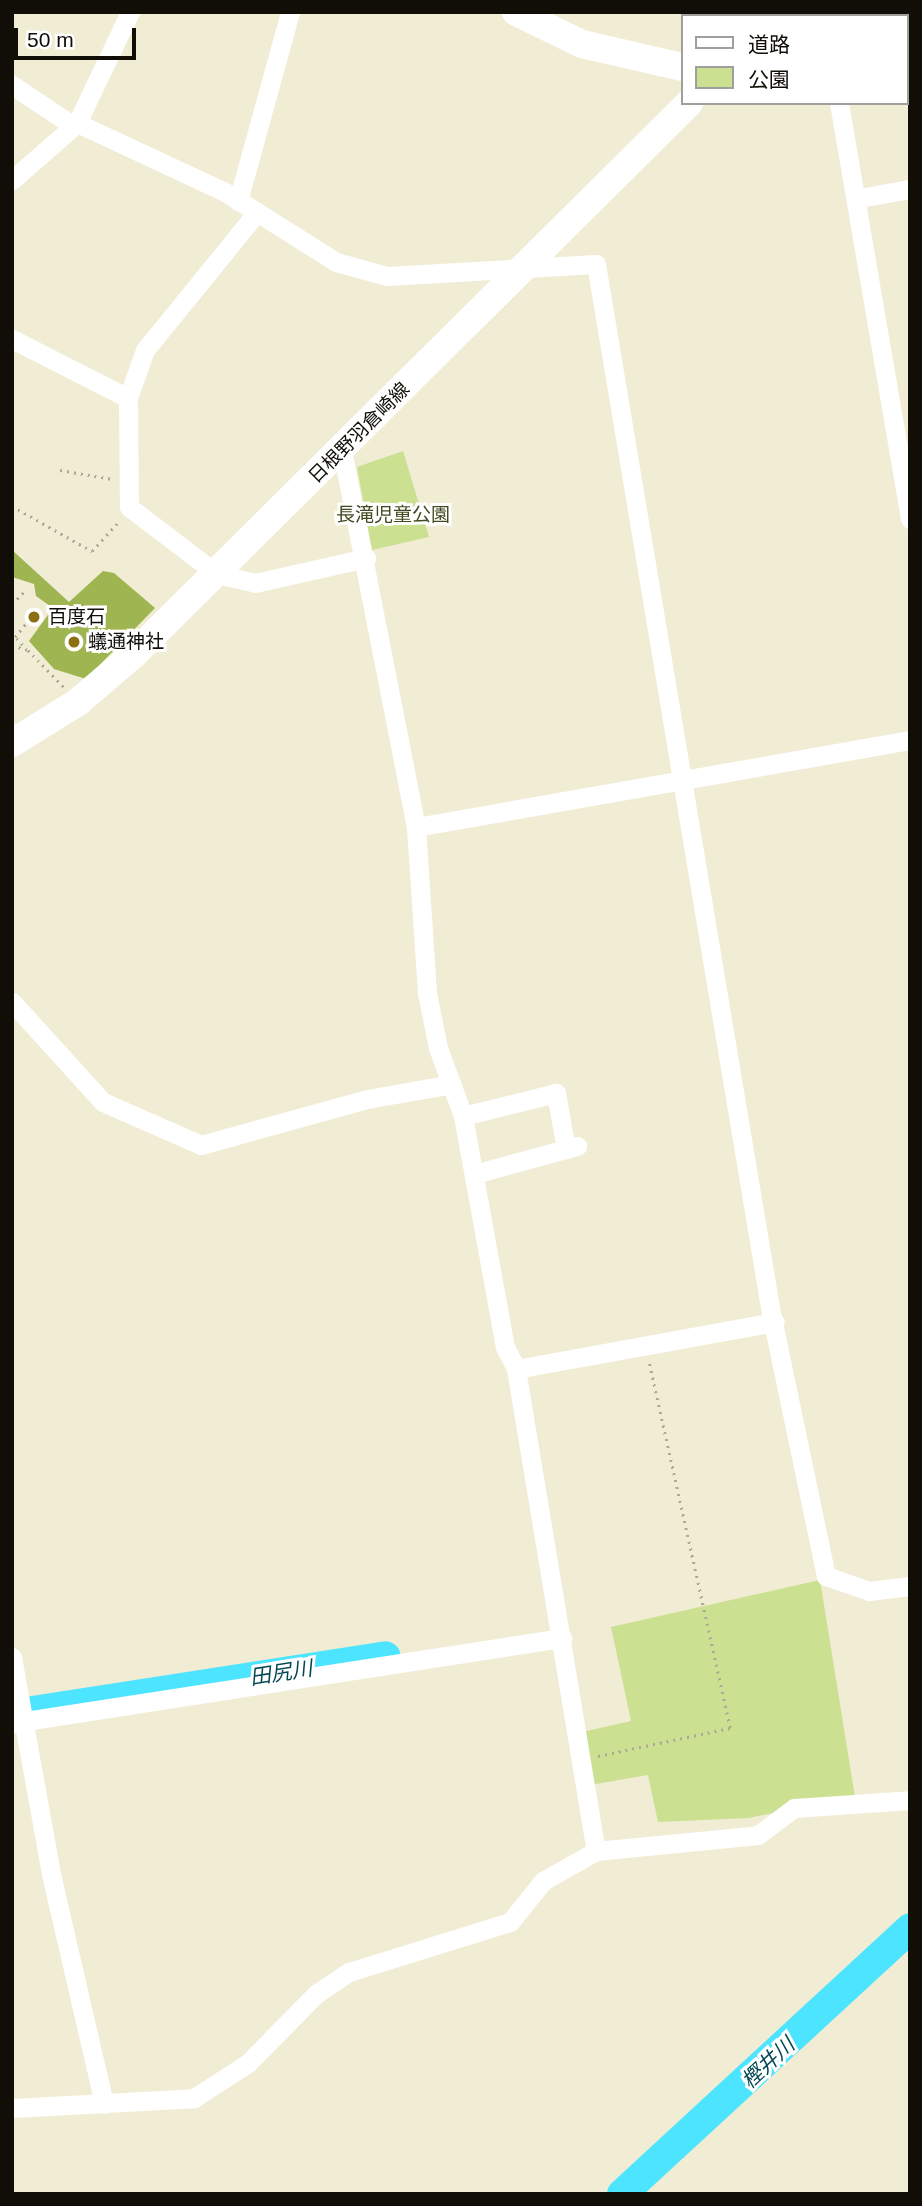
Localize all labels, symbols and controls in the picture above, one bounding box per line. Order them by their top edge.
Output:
scale bar [18,14,140,58]
legend [680,14,908,105]
text: 50 m [27,28,74,51]
text: 道路 [748,33,790,56]
text: 公園 [748,68,790,91]
street label: 日根野羽倉崎線 [304,378,414,488]
park label: 長滝児童公園 [336,504,450,526]
place label: 百度石 [48,606,105,628]
marker: 百度石 [26,609,42,625]
place label: 蟻通神社 [88,631,164,653]
marker: 蟻通神社 [66,634,82,650]
water label: 田尻川 [248,1656,314,1690]
water label: 樫井川 [736,2032,800,2094]

